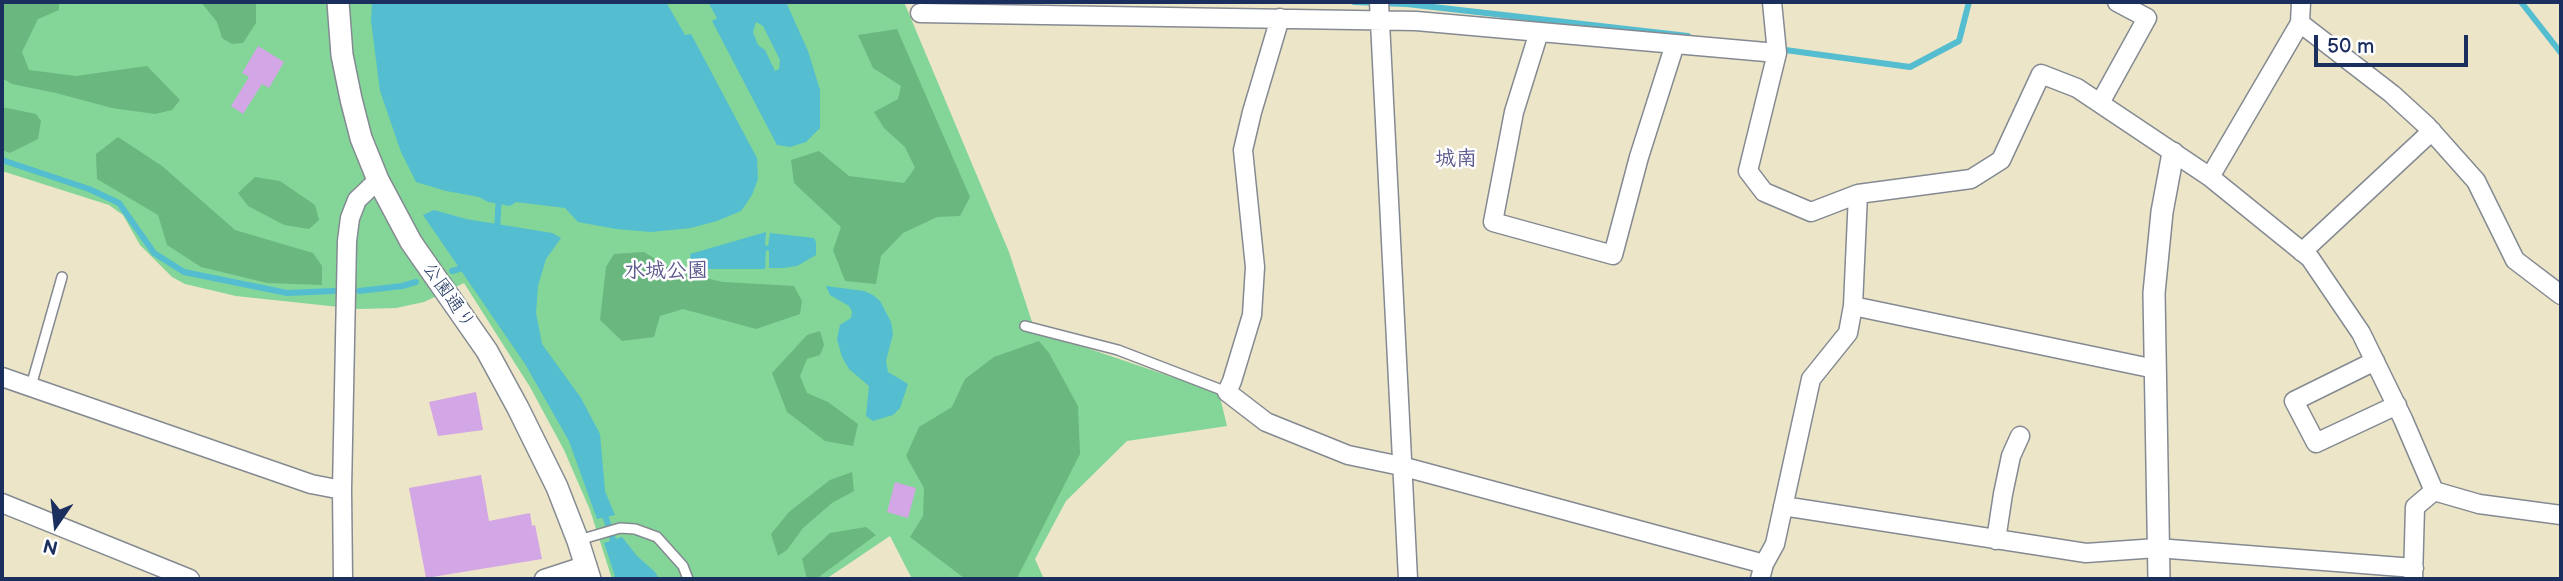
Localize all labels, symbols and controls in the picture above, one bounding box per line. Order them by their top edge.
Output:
scale bar [2318,21,2472,65]
text: 50 m [2327,34,2374,59]
district label: 城南 [1435,147,1477,173]
street label: 公園通り [417,258,479,334]
district label: 水城公園 [624,259,708,285]
north arrow [21,490,91,560]
text: N [41,533,61,559]

